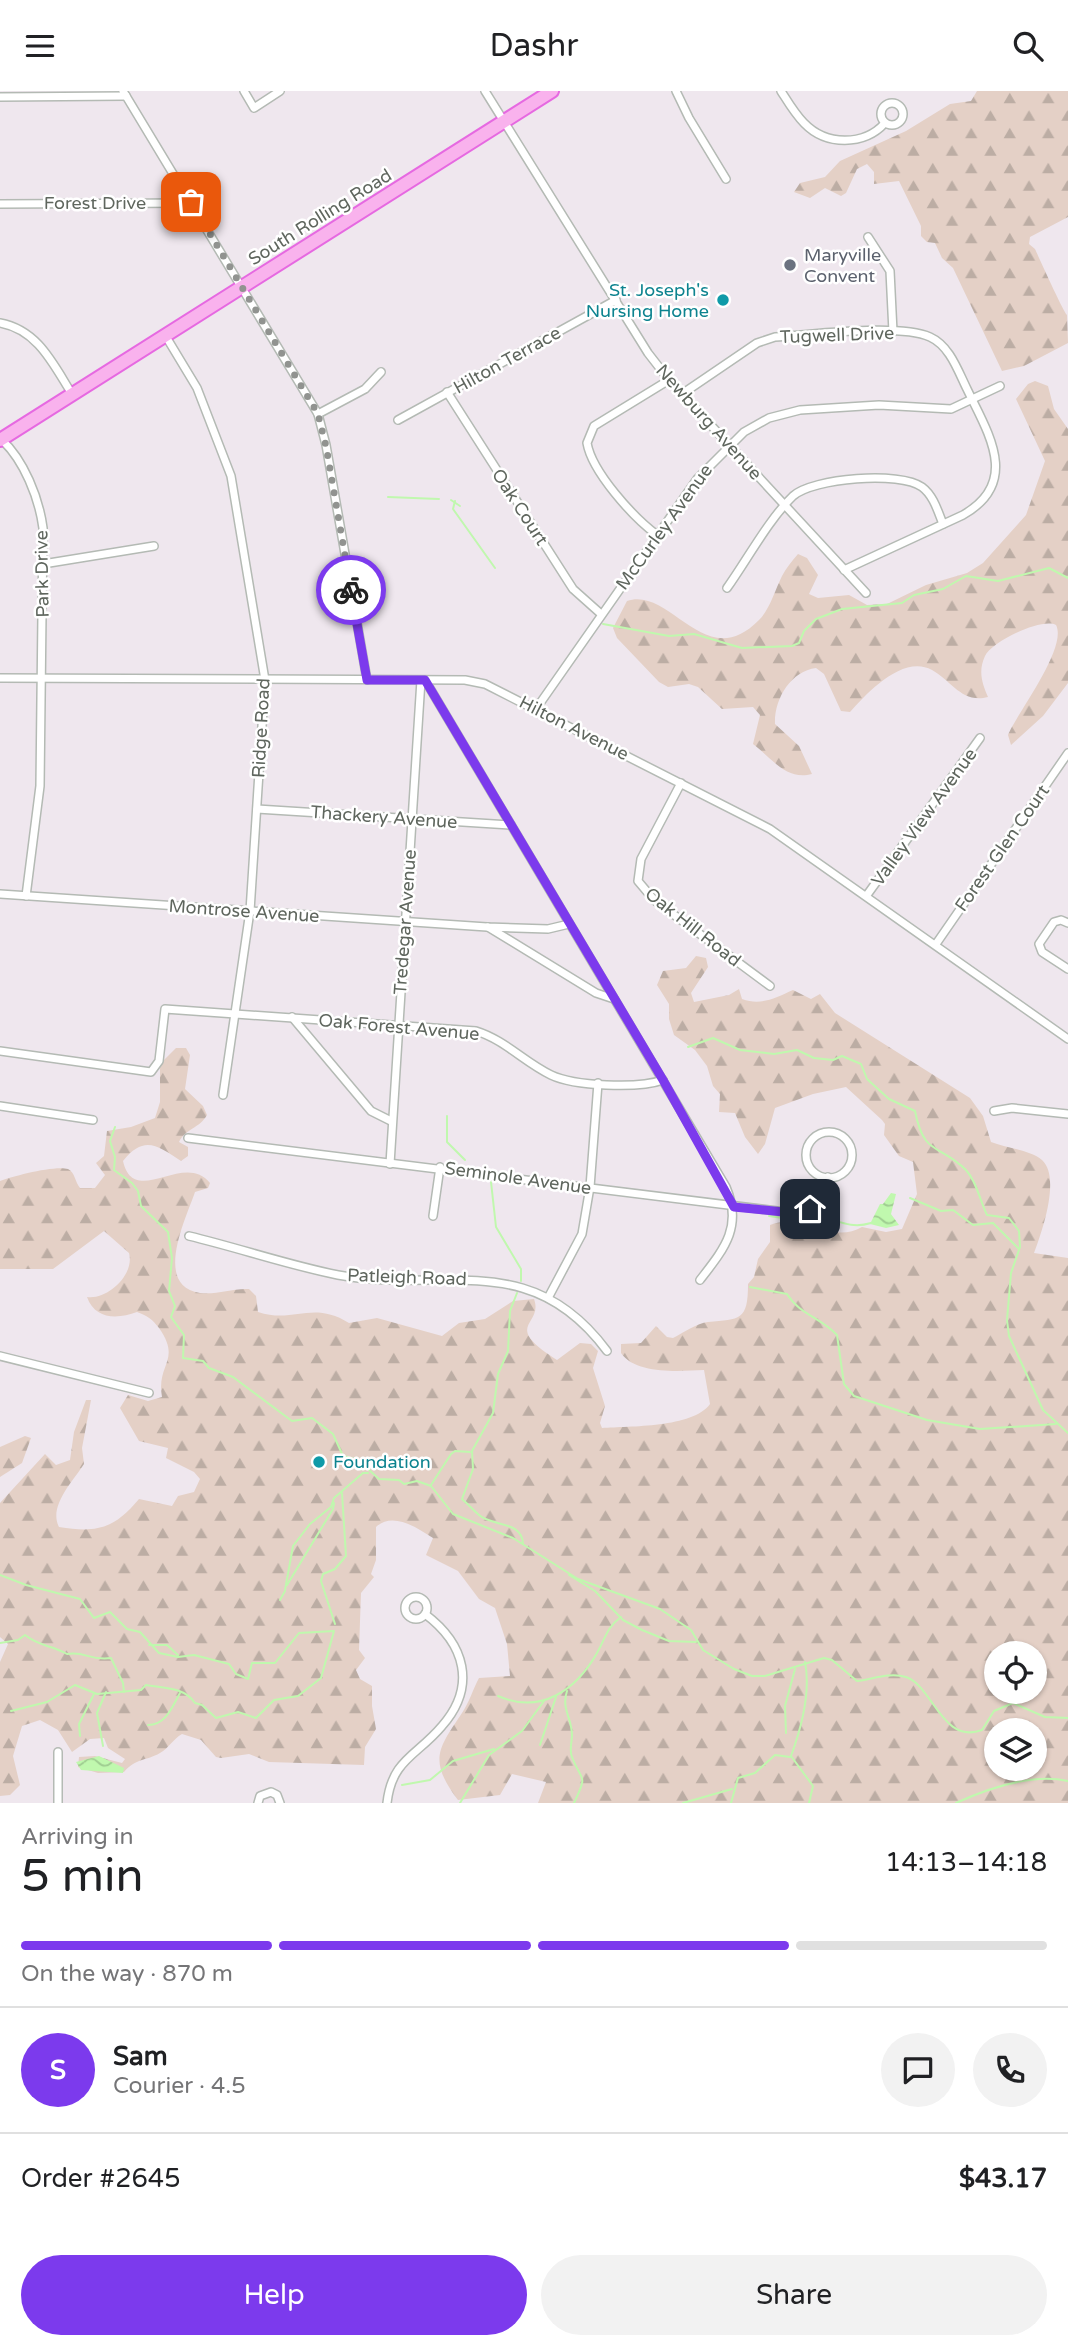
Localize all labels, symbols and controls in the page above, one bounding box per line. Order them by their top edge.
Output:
icon: menu [21,27,59,65]
text: Dashr [490,27,578,65]
icon: search [1009,27,1047,65]
street label: South Rolling Road [244,164,396,270]
pin [161,172,221,232]
icon: bag [172,183,210,221]
street label: Forest Drive [44,192,146,214]
place label: Maryville Convent [804,244,881,287]
marker: Maryville Convent [782,257,798,273]
place label: St. Joseph's Nursing Home [586,279,709,322]
marker: St. Joseph's Nursing Home [715,292,731,308]
street label: Hilton Terrace [449,321,565,399]
street label: Tugwell Drive [779,322,895,348]
street label: Newburg Avenue [651,360,767,484]
street label: McCurley Avenue [611,460,717,594]
street label: Oak Court [487,465,553,550]
street label: Park Drive [30,530,54,618]
courier [316,555,386,625]
icon: bike [332,571,370,609]
street label: Ridge Road [247,677,275,779]
street label: Hilton Avenue [515,691,633,765]
street label: Valley View Avenue [867,744,981,890]
street label: Forest Glen Court [950,780,1054,916]
street label: Thackery Avenue [310,801,458,833]
street label: Tredegar Avenue [389,849,421,995]
street label: Oak Hill Road [641,883,745,971]
street label: Montrose Avenue [168,895,320,927]
street label: Oak Forest Avenue [318,1009,480,1045]
street label: Seminole Avenue [443,1157,593,1199]
pin [780,1179,840,1239]
icon: home [791,1190,829,1228]
street label: Patleigh Road [347,1264,467,1290]
place label: Foundation [333,1451,431,1473]
marker: Foundation [311,1454,327,1470]
map controls [984,1641,1047,1781]
button: locate [984,1641,1047,1704]
button: layers [984,1718,1047,1781]
text: Arriving in [21,1823,134,1851]
text: 14:13–14:18 [885,1847,1047,1878]
text: 5 min [21,1849,144,1904]
text: On the way · 870 m [21,1960,233,1988]
button: chat [881,2033,955,2107]
button: phone [973,2033,1047,2107]
text: Sam [113,2041,168,2072]
text: S [50,2055,66,2086]
text: Courier · 4.5 [113,2072,246,2100]
text: Order #2645 [21,2163,181,2194]
text: $43.17 [959,2163,1047,2194]
button: Help [21,2255,527,2335]
button: Share [541,2255,1047,2335]

